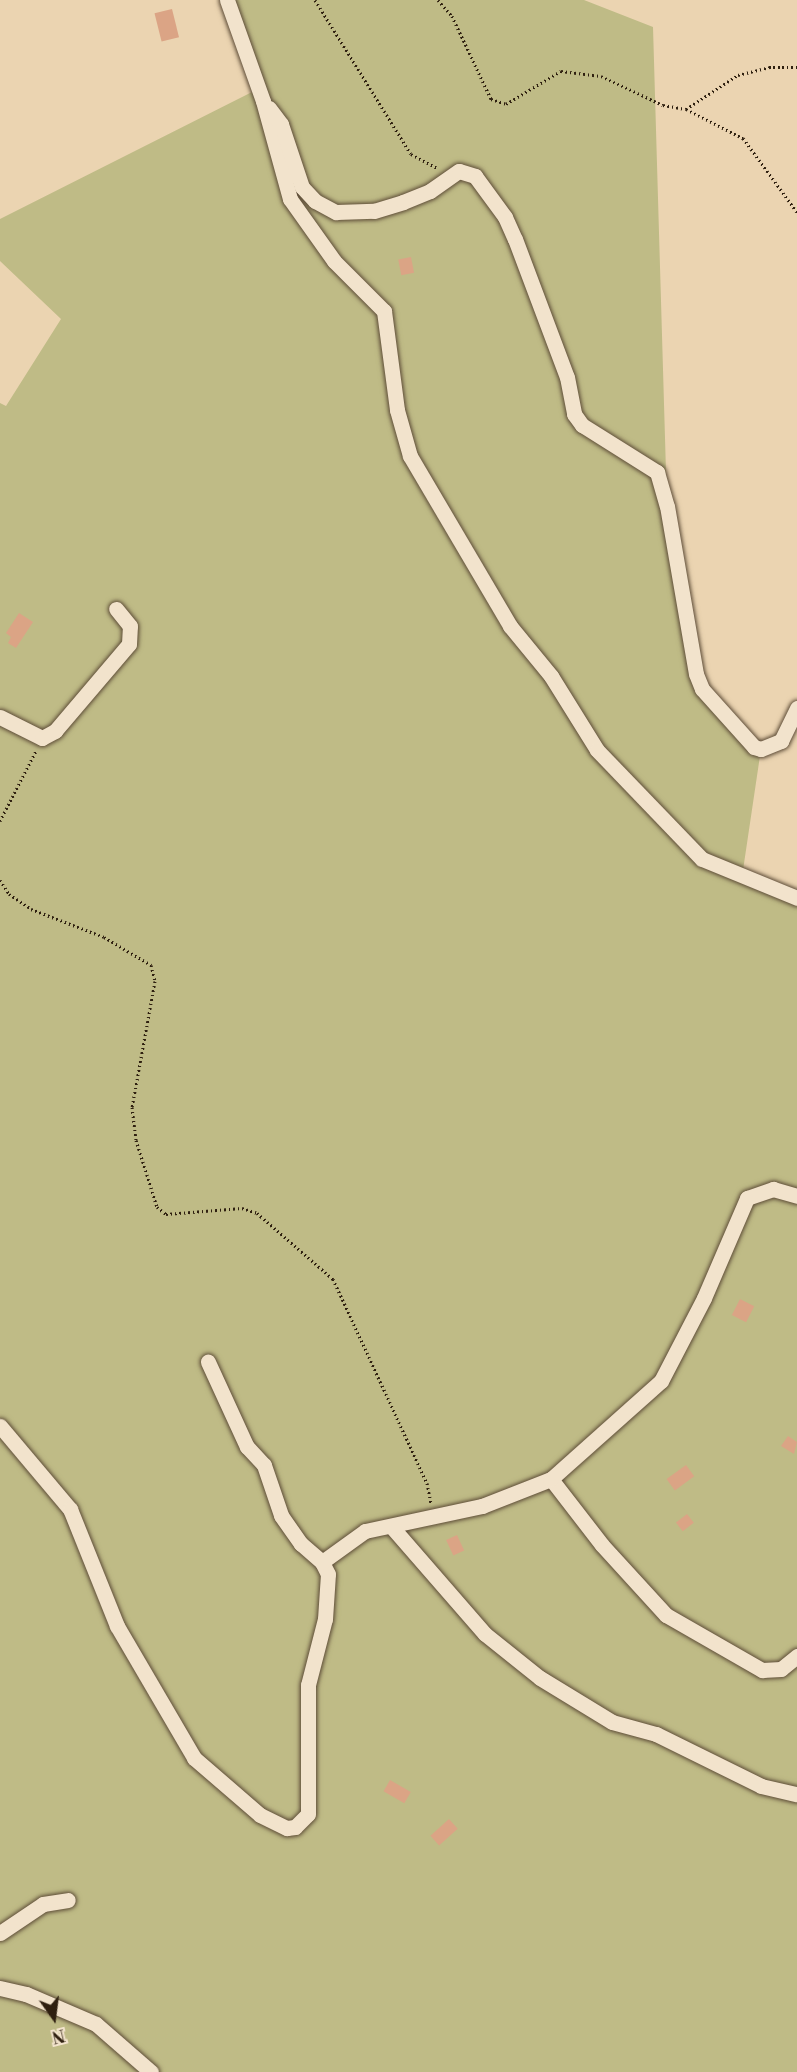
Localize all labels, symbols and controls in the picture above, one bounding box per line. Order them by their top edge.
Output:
north arrow [24,1988,84,2048]
text: N [50,2024,67,2047]

